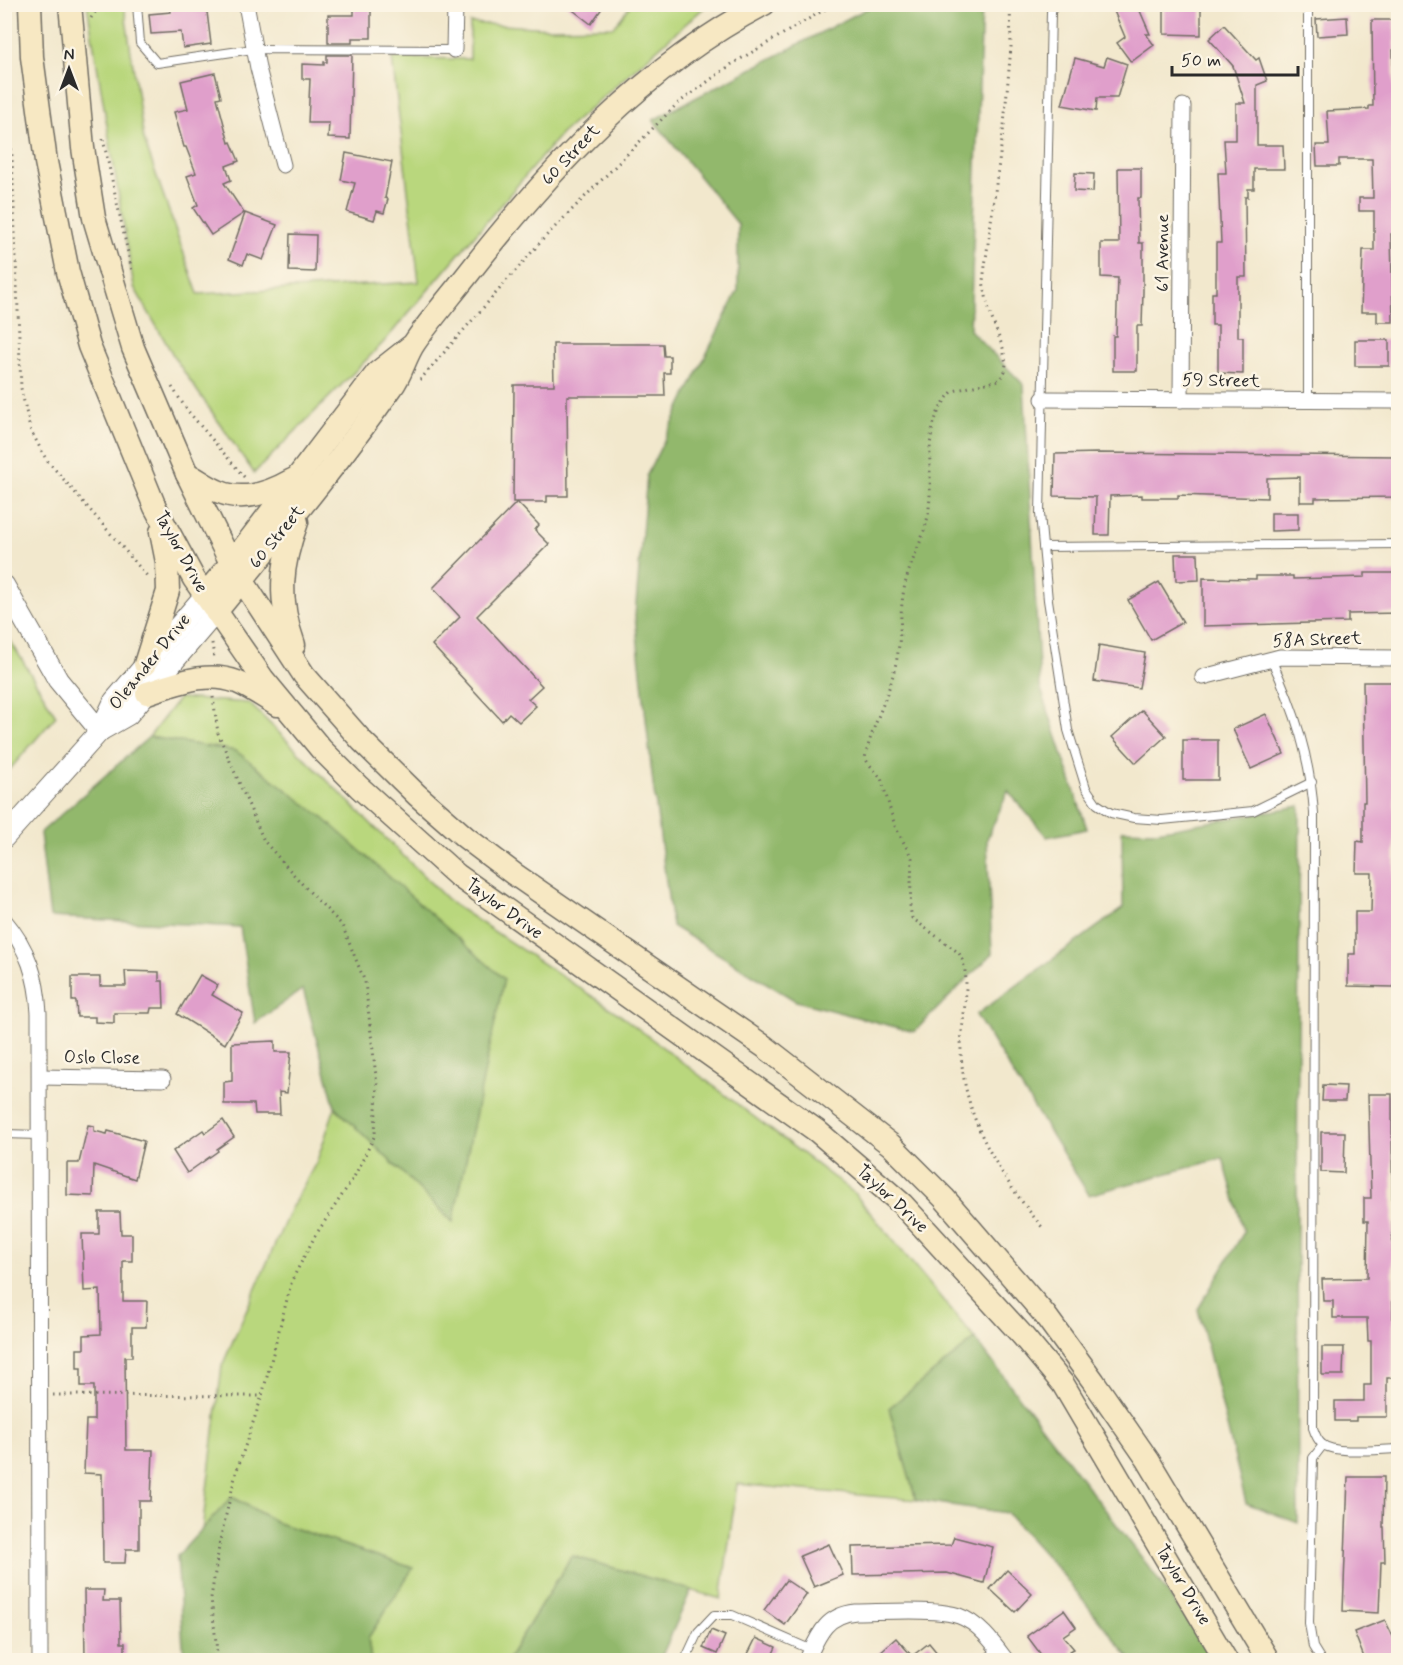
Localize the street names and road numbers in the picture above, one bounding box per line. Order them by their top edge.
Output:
street label: 60 Street [536,119,606,191]
street label: 61 Avenue [1151,214,1175,292]
street label: 59 Street [1182,368,1261,394]
street label: 60 Street [244,500,310,574]
street label: Taylor Drive [149,507,213,597]
street label: Oleander Drive [104,609,196,715]
street label: 58A Street [1272,626,1362,654]
street label: Taylor Drive [460,873,548,945]
street label: Oslo Close [64,1045,141,1071]
street label: Taylor Drive [851,1159,933,1239]
street label: Taylor Drive [1149,1540,1217,1630]

